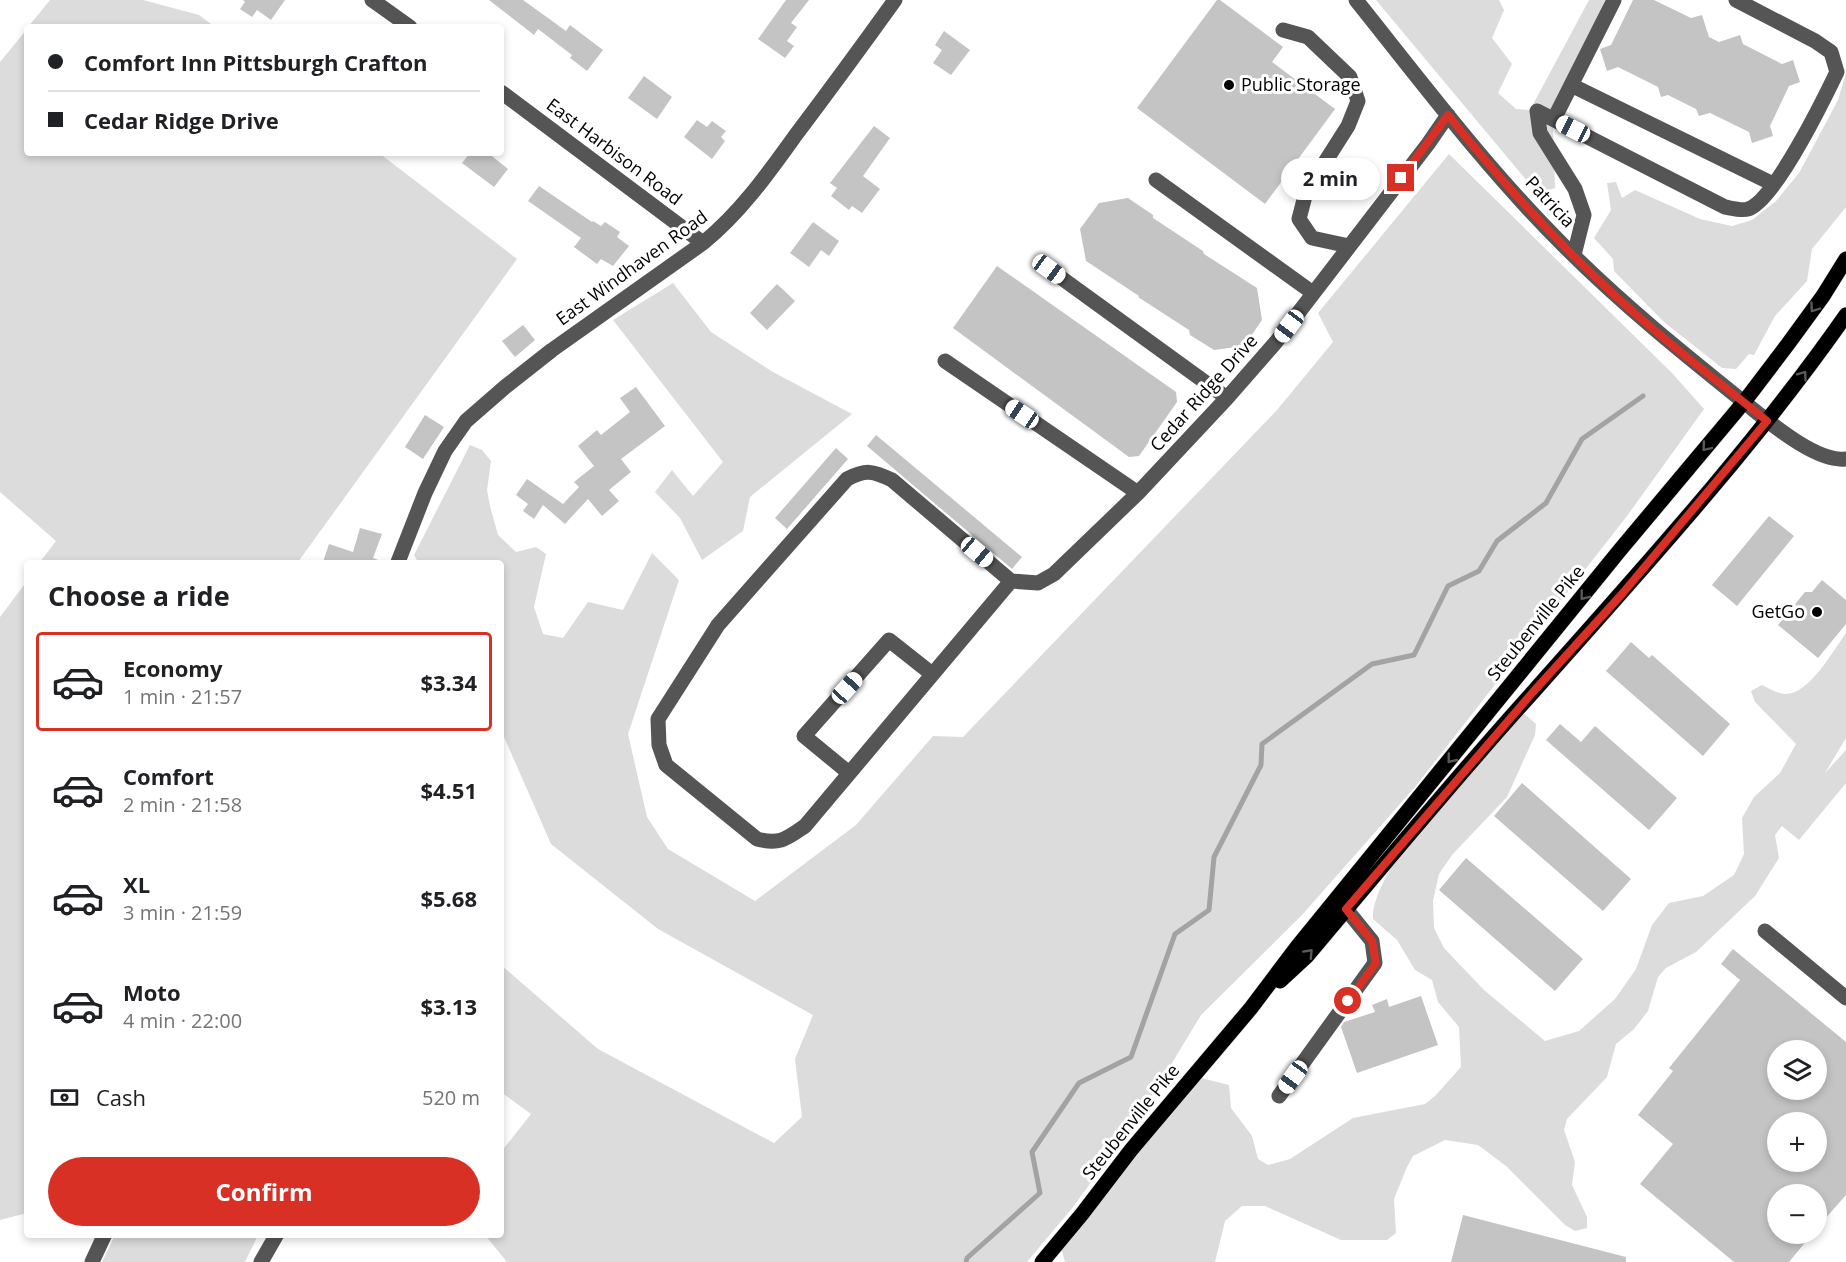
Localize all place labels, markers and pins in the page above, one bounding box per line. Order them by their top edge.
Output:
place label: Public Storage [1241,72,1361,96]
marker: Public Storage [1222,78,1236,92]
place label: GetGo [1751,599,1805,623]
marker: GetGo [1810,605,1824,619]

